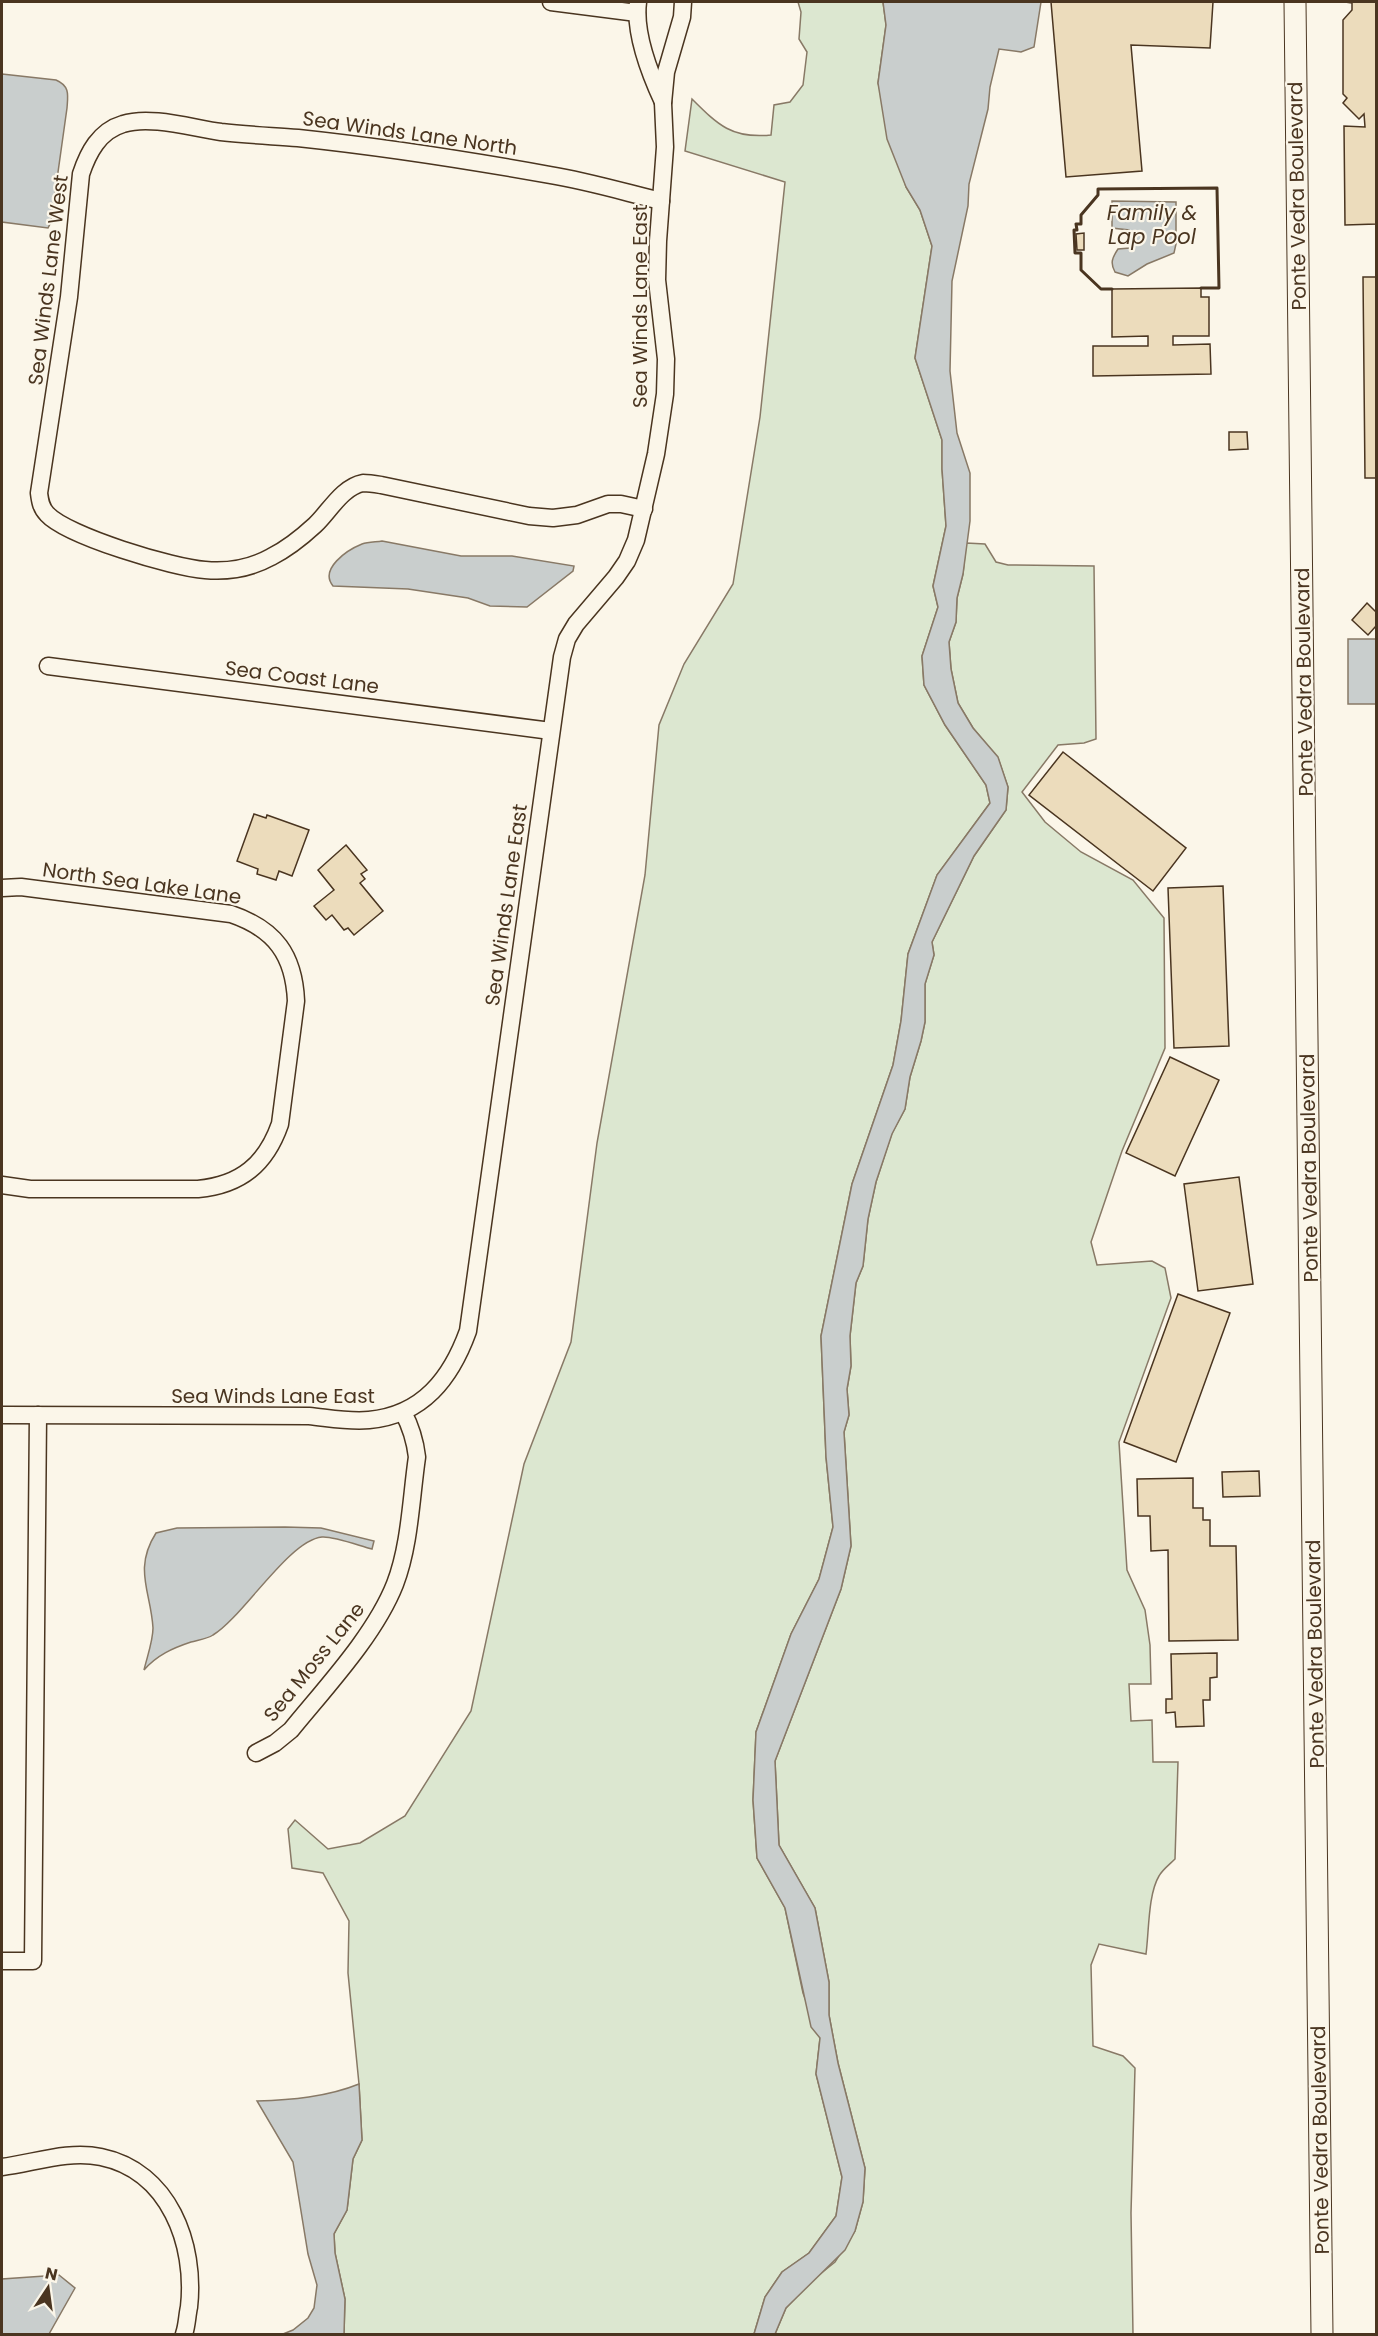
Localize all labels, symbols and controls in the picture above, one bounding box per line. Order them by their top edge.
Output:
street label: Ponte Vedra Boulevard [1281,81,1313,311]
street label: Sea Winds Lane North [301,104,519,162]
street label: Sea Winds Lane West [21,173,75,387]
water label: Family & Lap Pool [1107,198,1197,251]
street label: Sea Winds Lane East [626,204,654,408]
street label: Ponte Vedra Boulevard [1288,567,1320,797]
street label: Sea Coast Lane [223,654,381,700]
street label: Sea Winds Lane East [478,802,534,1008]
street label: North Sea Lake Lane [41,855,243,911]
street label: Ponte Vedra Boulevard [1293,1053,1325,1283]
street label: Sea Winds Lane East [171,1382,375,1410]
street label: Ponte Vedra Boulevard [1299,1539,1331,1769]
street label: Sea Moss Lane [257,1596,371,1728]
street label: Ponte Vedra Boulevard [1304,2025,1336,2255]
north arrow [18,2258,78,2318]
text: N [43,2261,60,2286]

